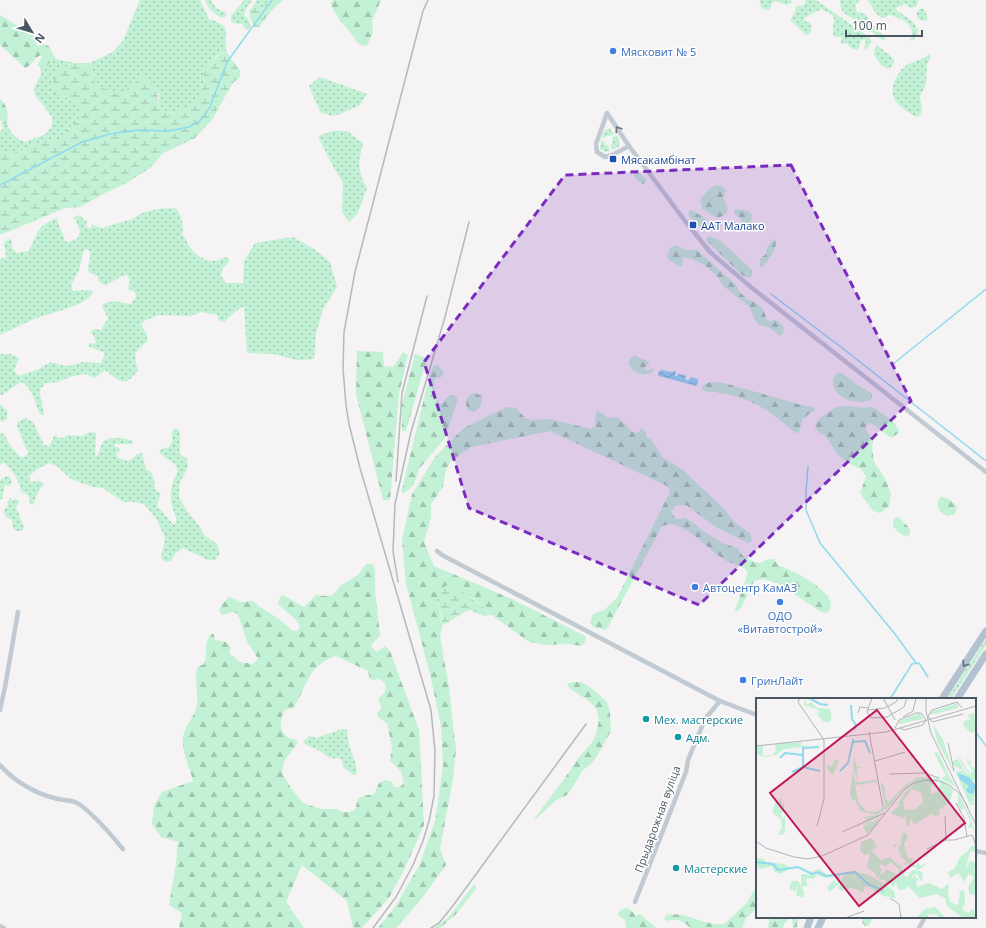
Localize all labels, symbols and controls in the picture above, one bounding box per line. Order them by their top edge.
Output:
north arrow [12,12,52,52]
scale bar [846,12,922,38]
text: 100 m [852,17,887,34]
text: N [32,30,49,47]
place label: Мясковит № 5 [621,44,696,59]
marker: Мясковит № 5 [608,46,618,56]
one-way arrow [616,127,623,134]
place label: Мясакамбінат [621,152,696,167]
marker: Мясакамбінат [608,154,618,164]
place label: ААТ Малако [701,218,765,233]
marker: ААТ Малако [688,220,698,230]
place label: Автоцентр КамАЗ [703,580,797,595]
marker: Автоцентр КамАЗ [690,582,700,592]
marker: ОДО «Витавтострой» [775,597,785,607]
place label: ОДО «Витавтострой» [737,608,823,636]
one-way arrow [962,660,970,667]
place label: ГринЛайт [751,673,803,688]
marker: ГринЛайт [738,675,748,685]
inset map [756,698,976,918]
place label: Мех. мастерские [654,712,743,727]
marker: Мех. мастерские [641,714,651,724]
place label: Адм. [686,730,710,745]
marker: Адм. [673,732,683,742]
street label: Прыдарожная вуліца [631,763,683,875]
place label: Мастерские [684,861,747,876]
marker: Мастерские [671,863,681,873]

